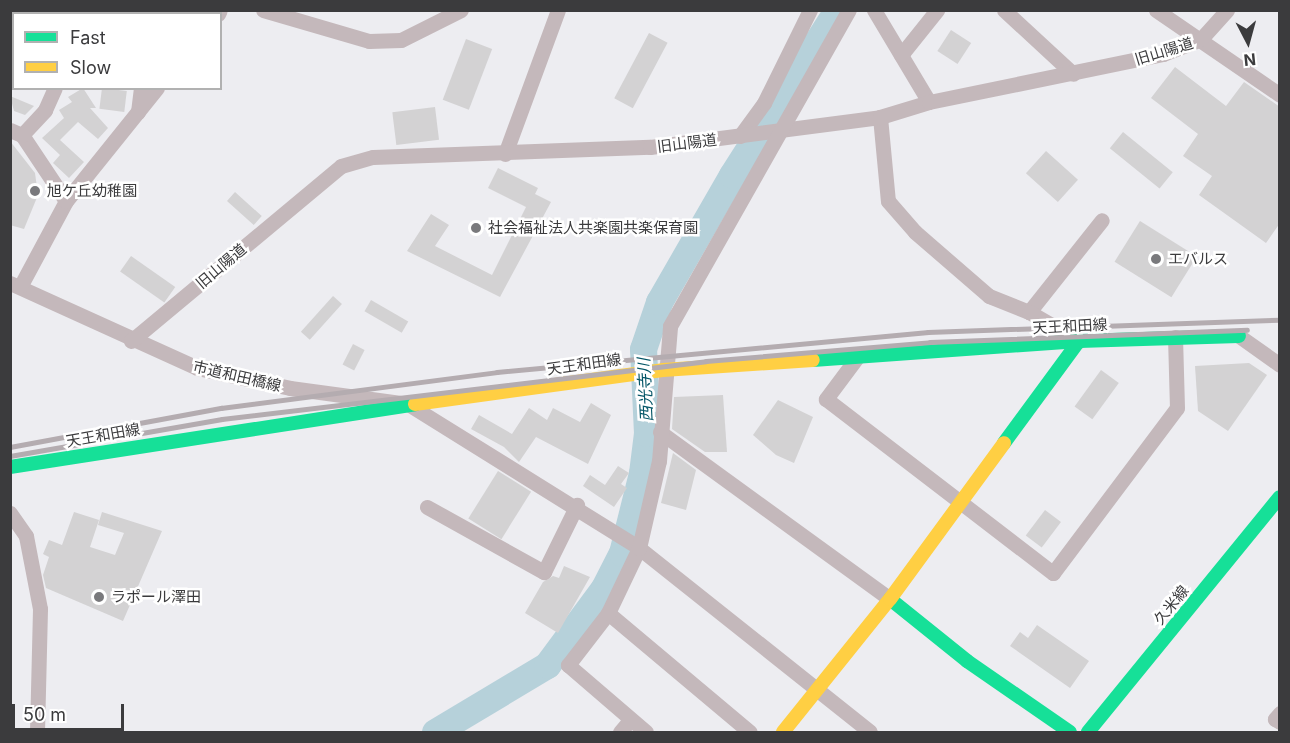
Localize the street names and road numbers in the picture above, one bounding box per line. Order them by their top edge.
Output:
street label: 旧山陽道 [1133,34,1195,68]
street label: 旧山陽道 [656,130,718,156]
street label: 旧山陽道 [192,240,250,292]
street label: 天王和田線 [1032,315,1108,337]
street label: 天王和田線 [546,350,622,378]
street label: 市道和田橋線 [191,357,283,395]
street label: 天王和田線 [65,420,141,450]
street label: 久米線 [1150,582,1192,628]

